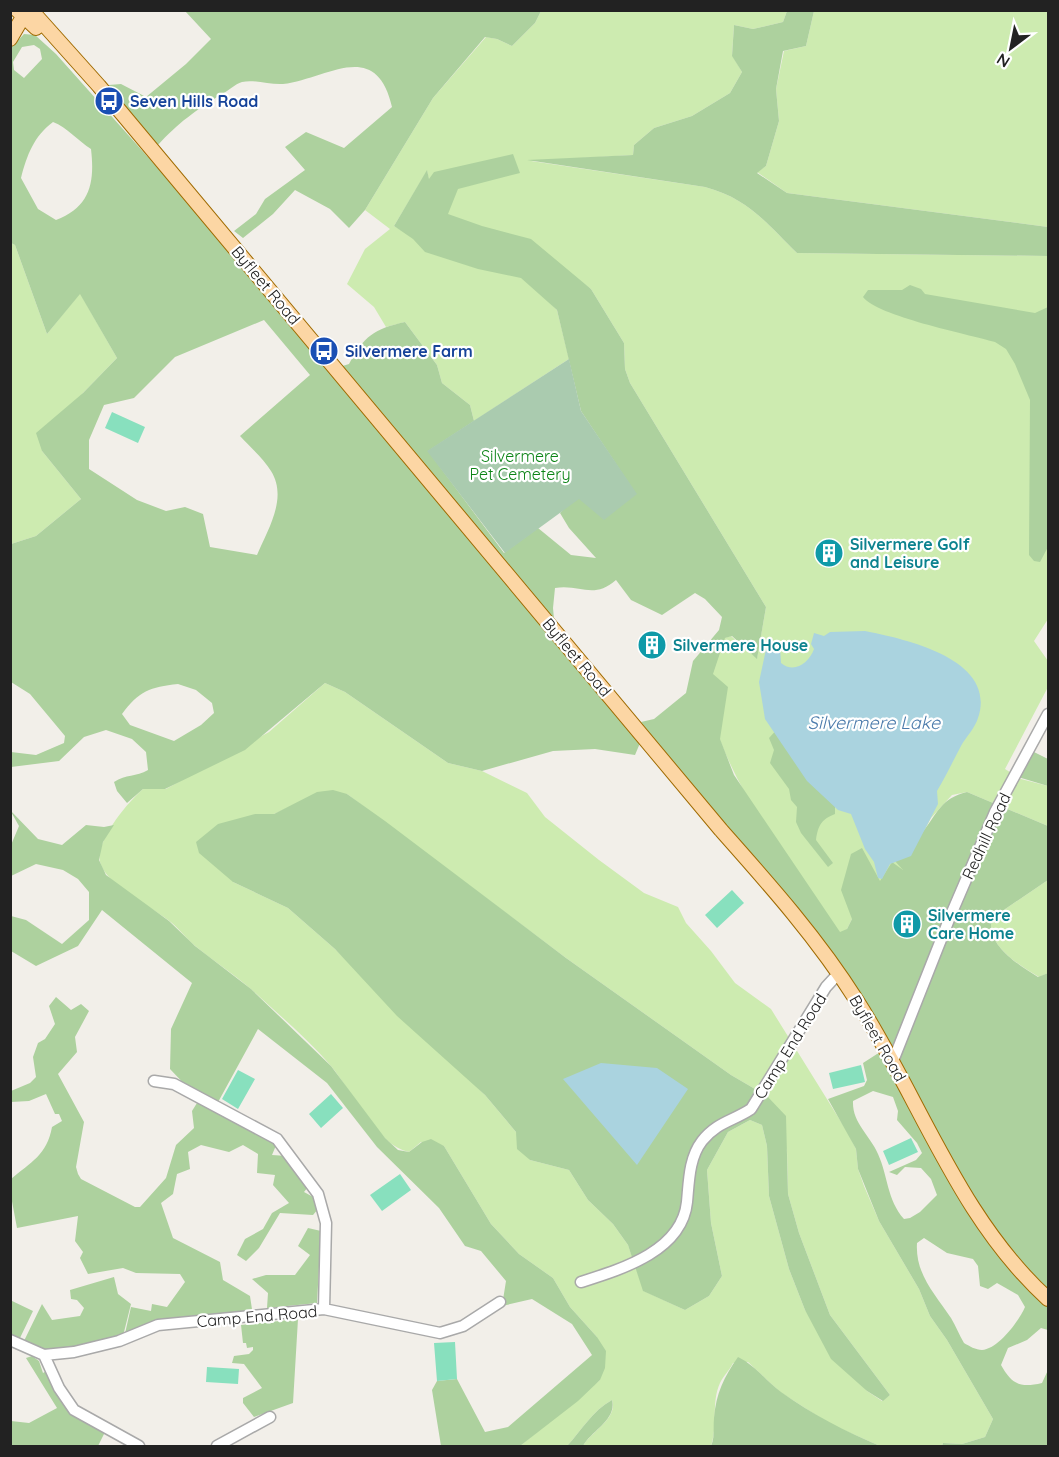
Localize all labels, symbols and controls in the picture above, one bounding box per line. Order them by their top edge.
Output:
north arrow [981,18,1041,78]
text: N [993,49,1013,72]
bus stop icon: Seven Hills Road [93,85,125,117]
place label: Seven Hills Road [130,91,258,111]
street label: Byfleet Road [227,242,305,328]
bus stop icon: Silvermere Farm [308,335,340,367]
place label: Silvermere Farm [345,341,473,361]
park label: Silvermere Pet Cemetery [470,446,570,484]
place label: Silvermere Golf and Leisure [850,534,970,572]
building icon: Silvermere Golf and Leisure [813,537,845,569]
street label: Byfleet Road [538,614,616,700]
building icon: Silvermere House [636,629,668,661]
place label: Silvermere House [673,635,808,655]
water label: Silvermere Lake [808,711,941,734]
street label: Redhill Road [957,789,1015,883]
place label: Silvermere Care Home [928,905,1014,943]
building icon: Silvermere Care Home [891,908,923,940]
street label: Camp End Road [749,989,831,1103]
street label: Byfleet Road [845,991,911,1085]
street label: Camp End Road [196,1301,318,1331]

